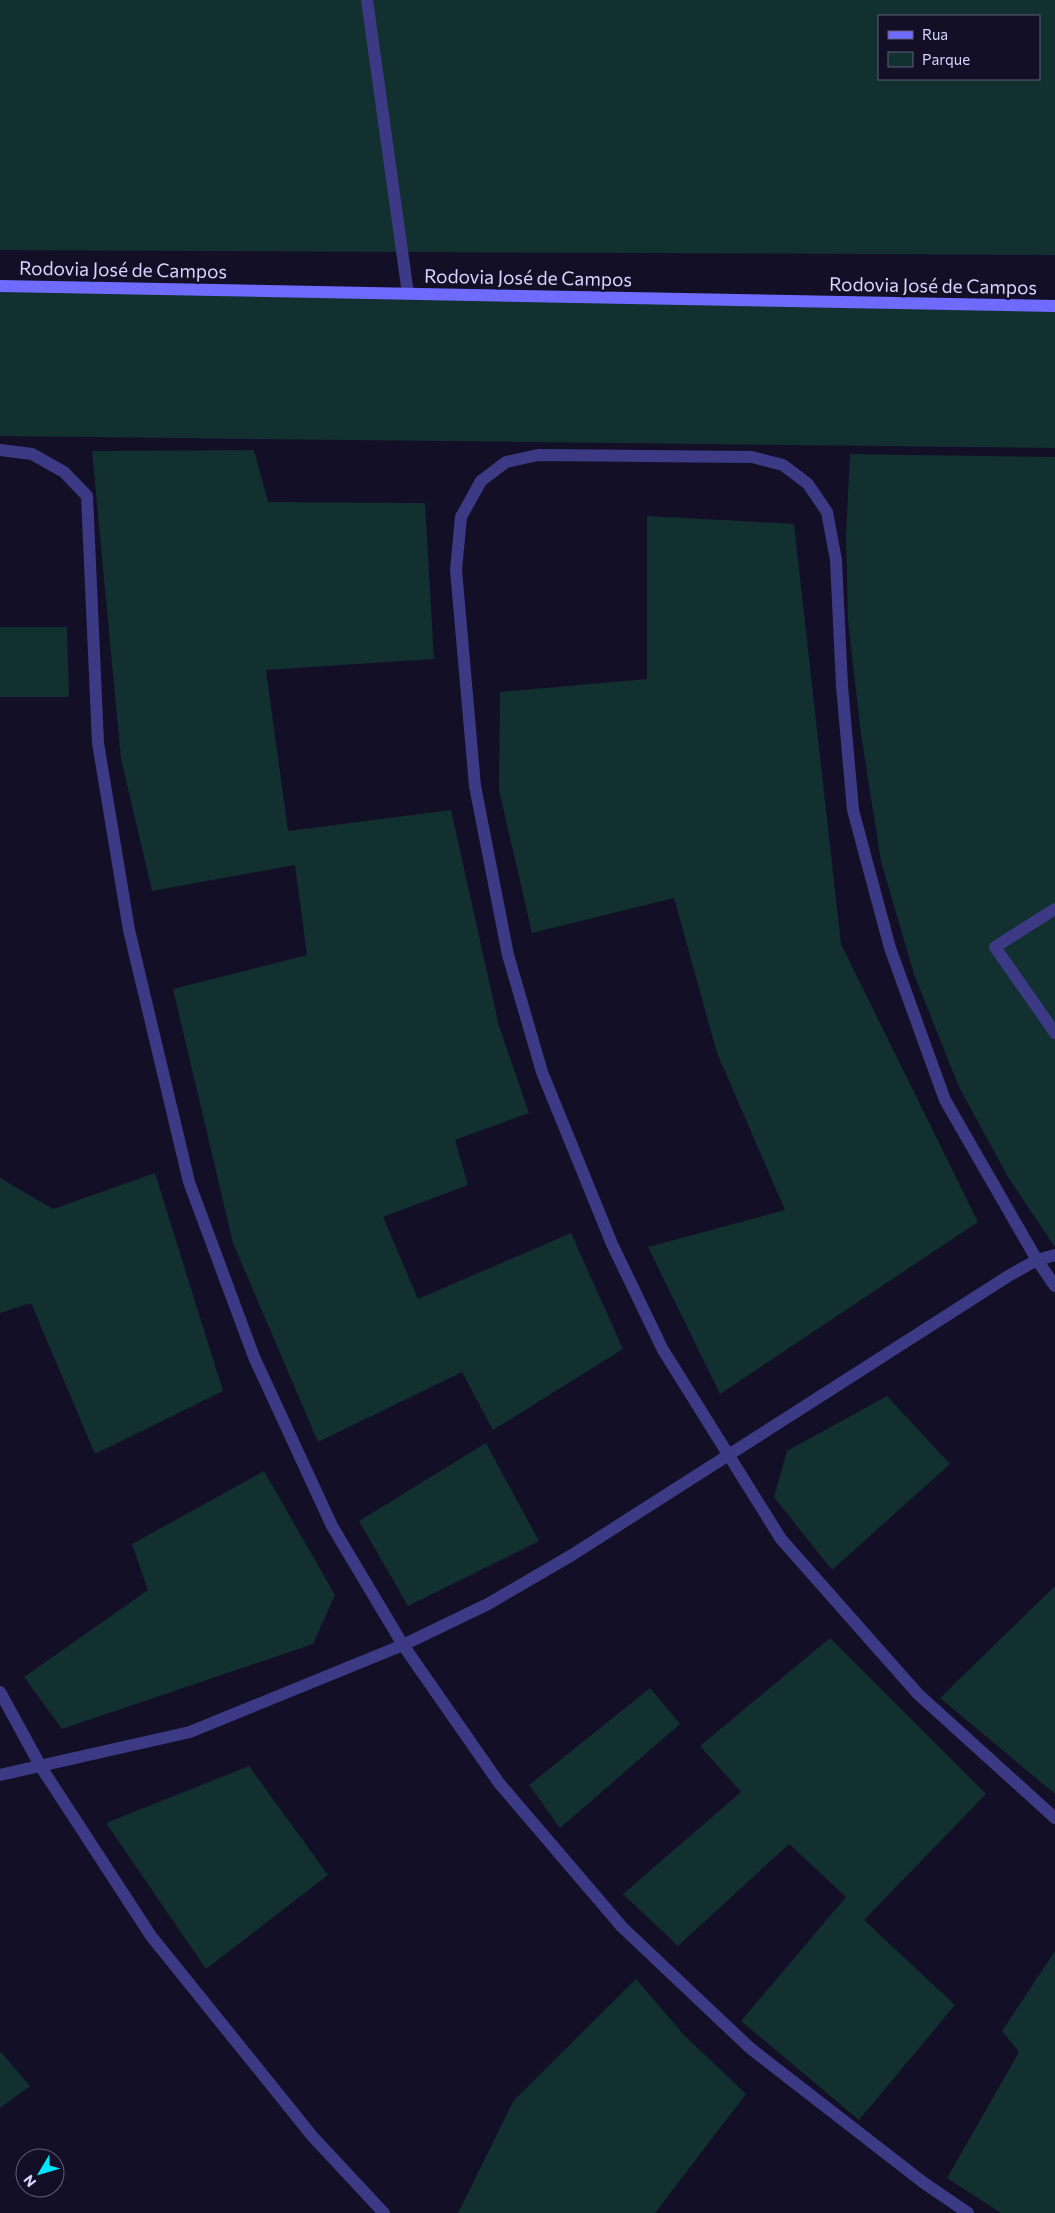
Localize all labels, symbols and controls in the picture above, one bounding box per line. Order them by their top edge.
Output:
legend [878,15,1040,80]
text: Rua [922,25,948,43]
text: Parque [922,50,970,68]
street label: Rodovia José de Campos [19,256,227,282]
street label: Rodovia José de Campos [424,264,632,290]
street label: Rodovia José de Campos [829,272,1037,298]
north arrow [15,2148,65,2198]
text: N [19,2172,39,2191]

